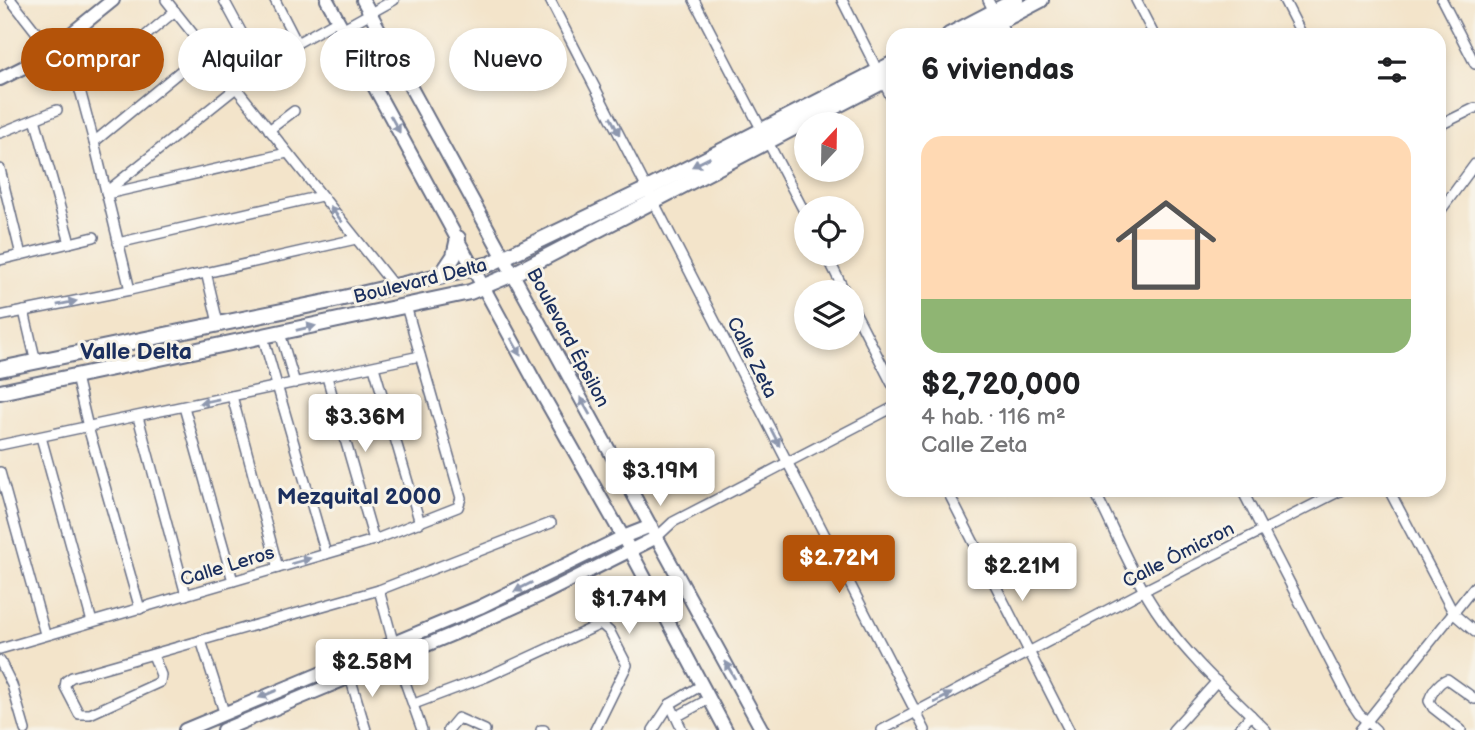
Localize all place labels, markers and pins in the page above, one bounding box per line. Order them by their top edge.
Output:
pin: $3.36M [308,394,422,454]
pin: $3.19M [603,448,717,508]
pin: $2.72M [782,536,896,595]
pin: $2.21M [965,544,1079,603]
pin: $1.74M [572,576,686,636]
pin: $2.58M [315,640,429,699]

